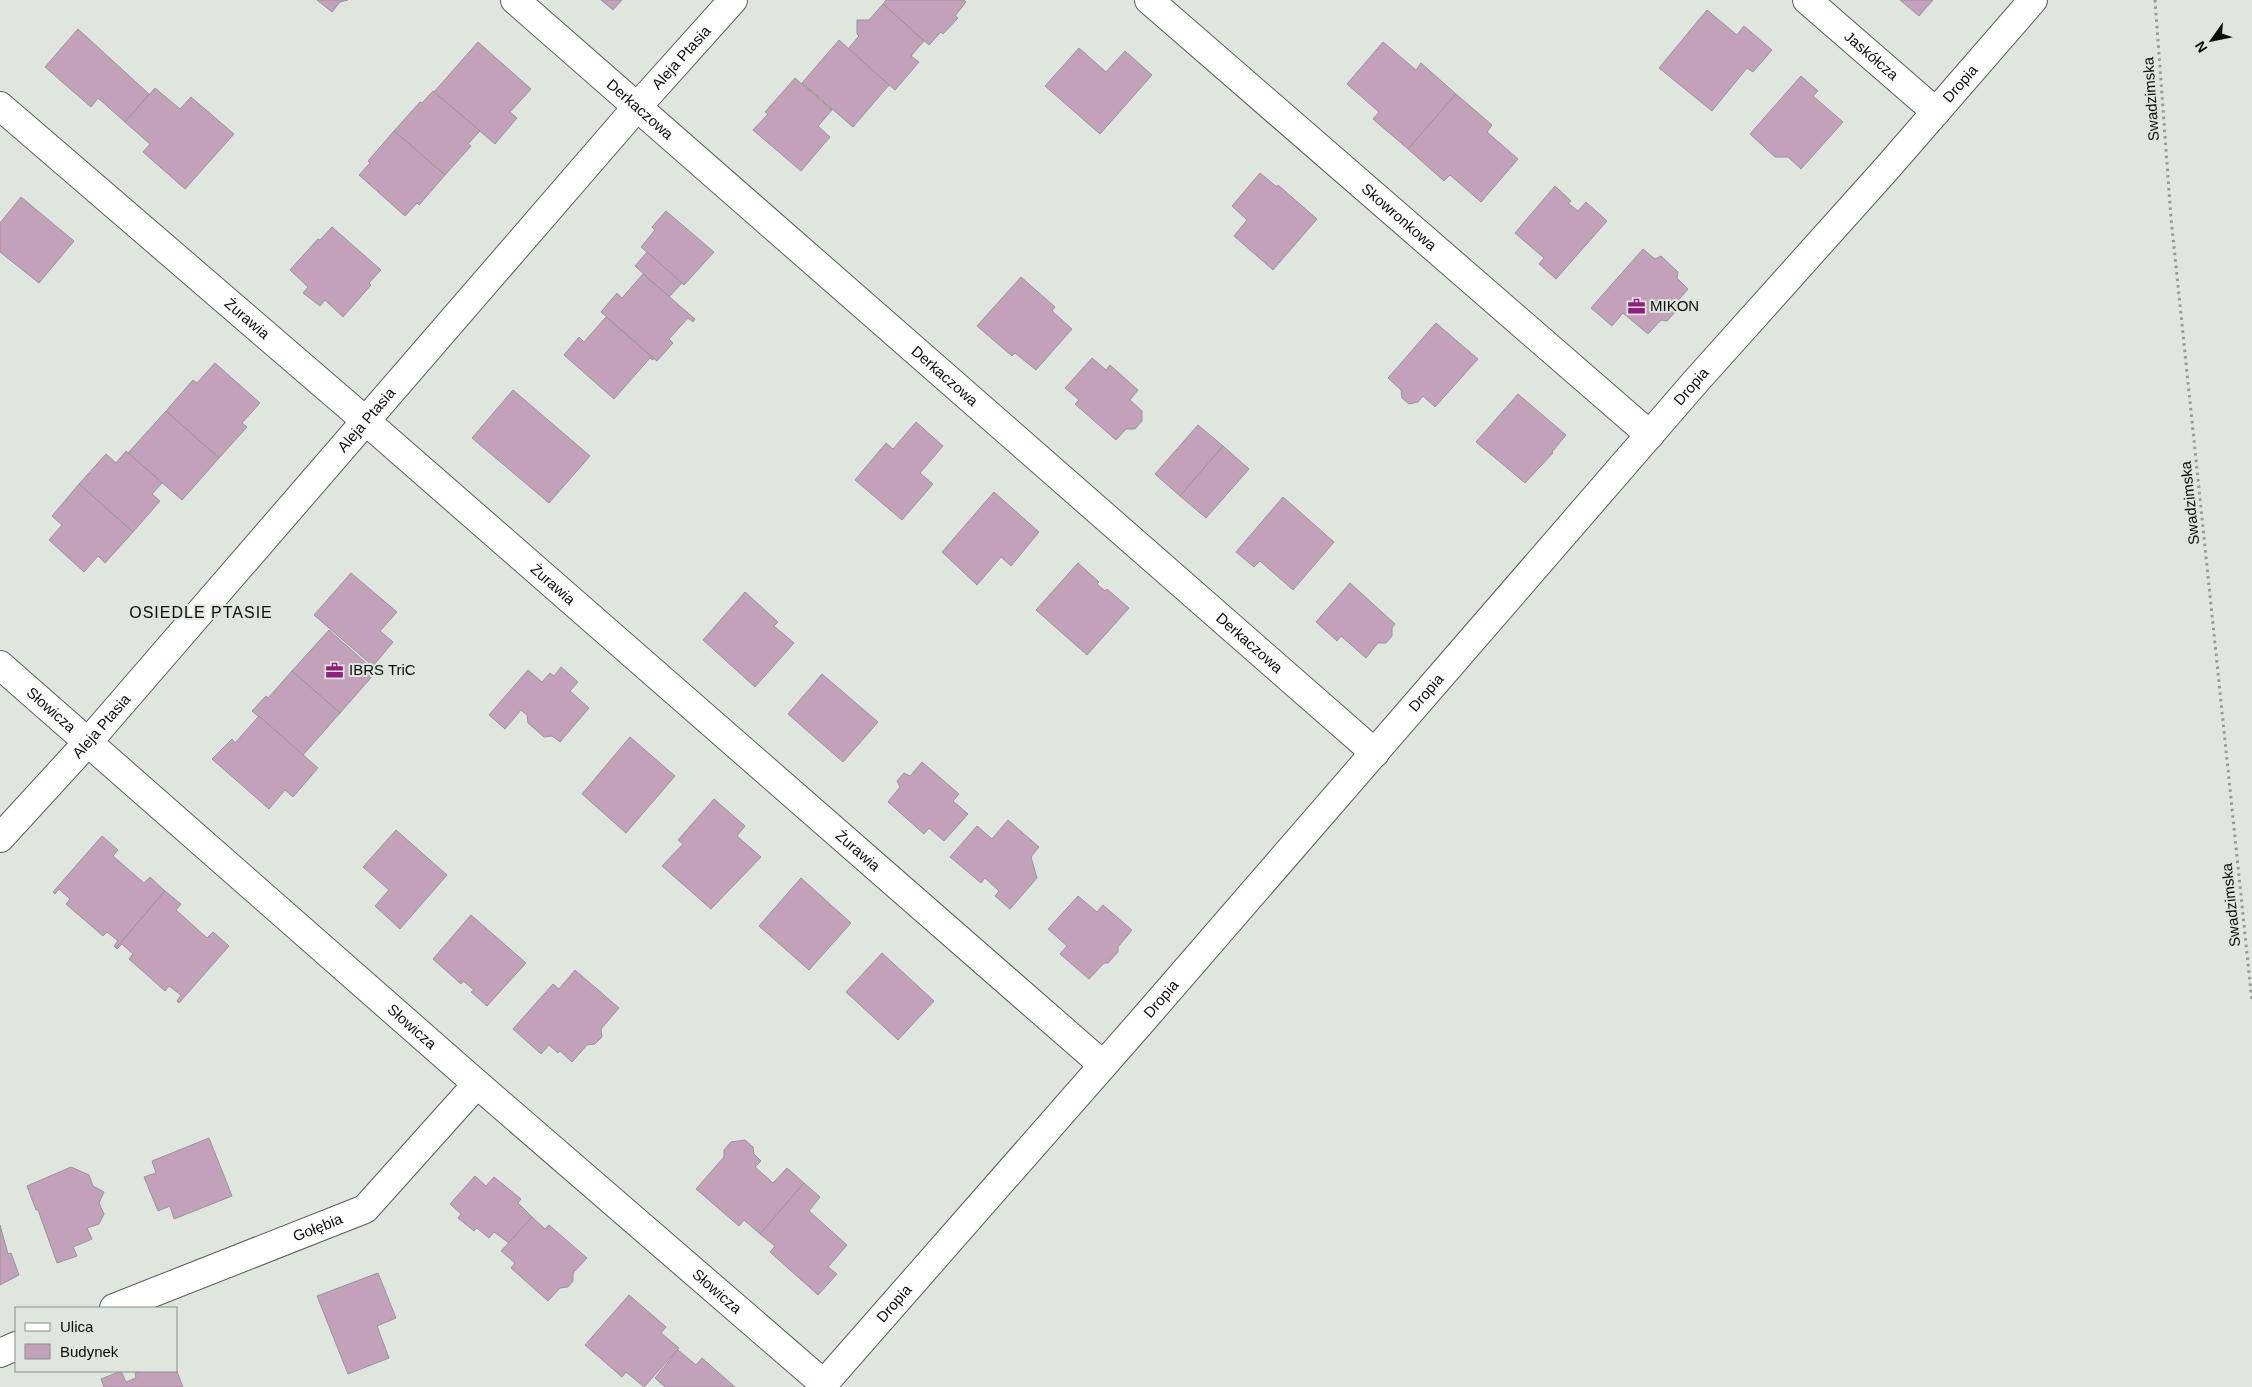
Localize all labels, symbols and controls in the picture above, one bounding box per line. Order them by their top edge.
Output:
north arrow [2187,15,2237,65]
street label: Aleja Ptasia [648,22,714,92]
street label: Jaskółcza [1841,27,1902,84]
text: N [2192,38,2211,56]
street label: Swadzimska [2139,56,2162,142]
street label: Dropia [1939,61,1981,106]
street label: Derkaczowa [604,75,677,143]
street label: Skowronkowa [1358,180,1441,254]
street label: Żurawia [222,294,274,343]
office icon: MIKON [1626,296,1646,316]
place label: MIKON [1650,297,1699,314]
street label: Derkaczowa [908,342,982,410]
street label: Dropia [1670,364,1712,409]
street label: Aleja Ptasia [334,384,399,455]
street label: Swadzimska [2177,460,2202,546]
street label: Żurawia [527,560,579,608]
district label: OSIEDLE PTASIE [129,604,273,621]
street label: Derkaczowa [1213,609,1287,677]
office icon: IBRS TriC [325,660,345,680]
place label: IBRS TriC [349,661,416,678]
street label: Dropia [1405,670,1447,715]
street label: Słowicza [24,684,80,736]
street label: Aleja Ptasia [69,690,134,761]
street label: Żurawia [832,826,884,875]
street label: Swadzimska [2218,862,2243,948]
street label: Dropia [1140,976,1182,1021]
street label: Słowicza [384,1000,440,1053]
street label: Gołębia [290,1210,345,1245]
street label: Słowicza [689,1265,746,1317]
street label: Dropia [873,1280,915,1325]
legend [15,1307,178,1372]
text: Ulica [60,1318,94,1335]
text: Budynek [60,1343,119,1360]

